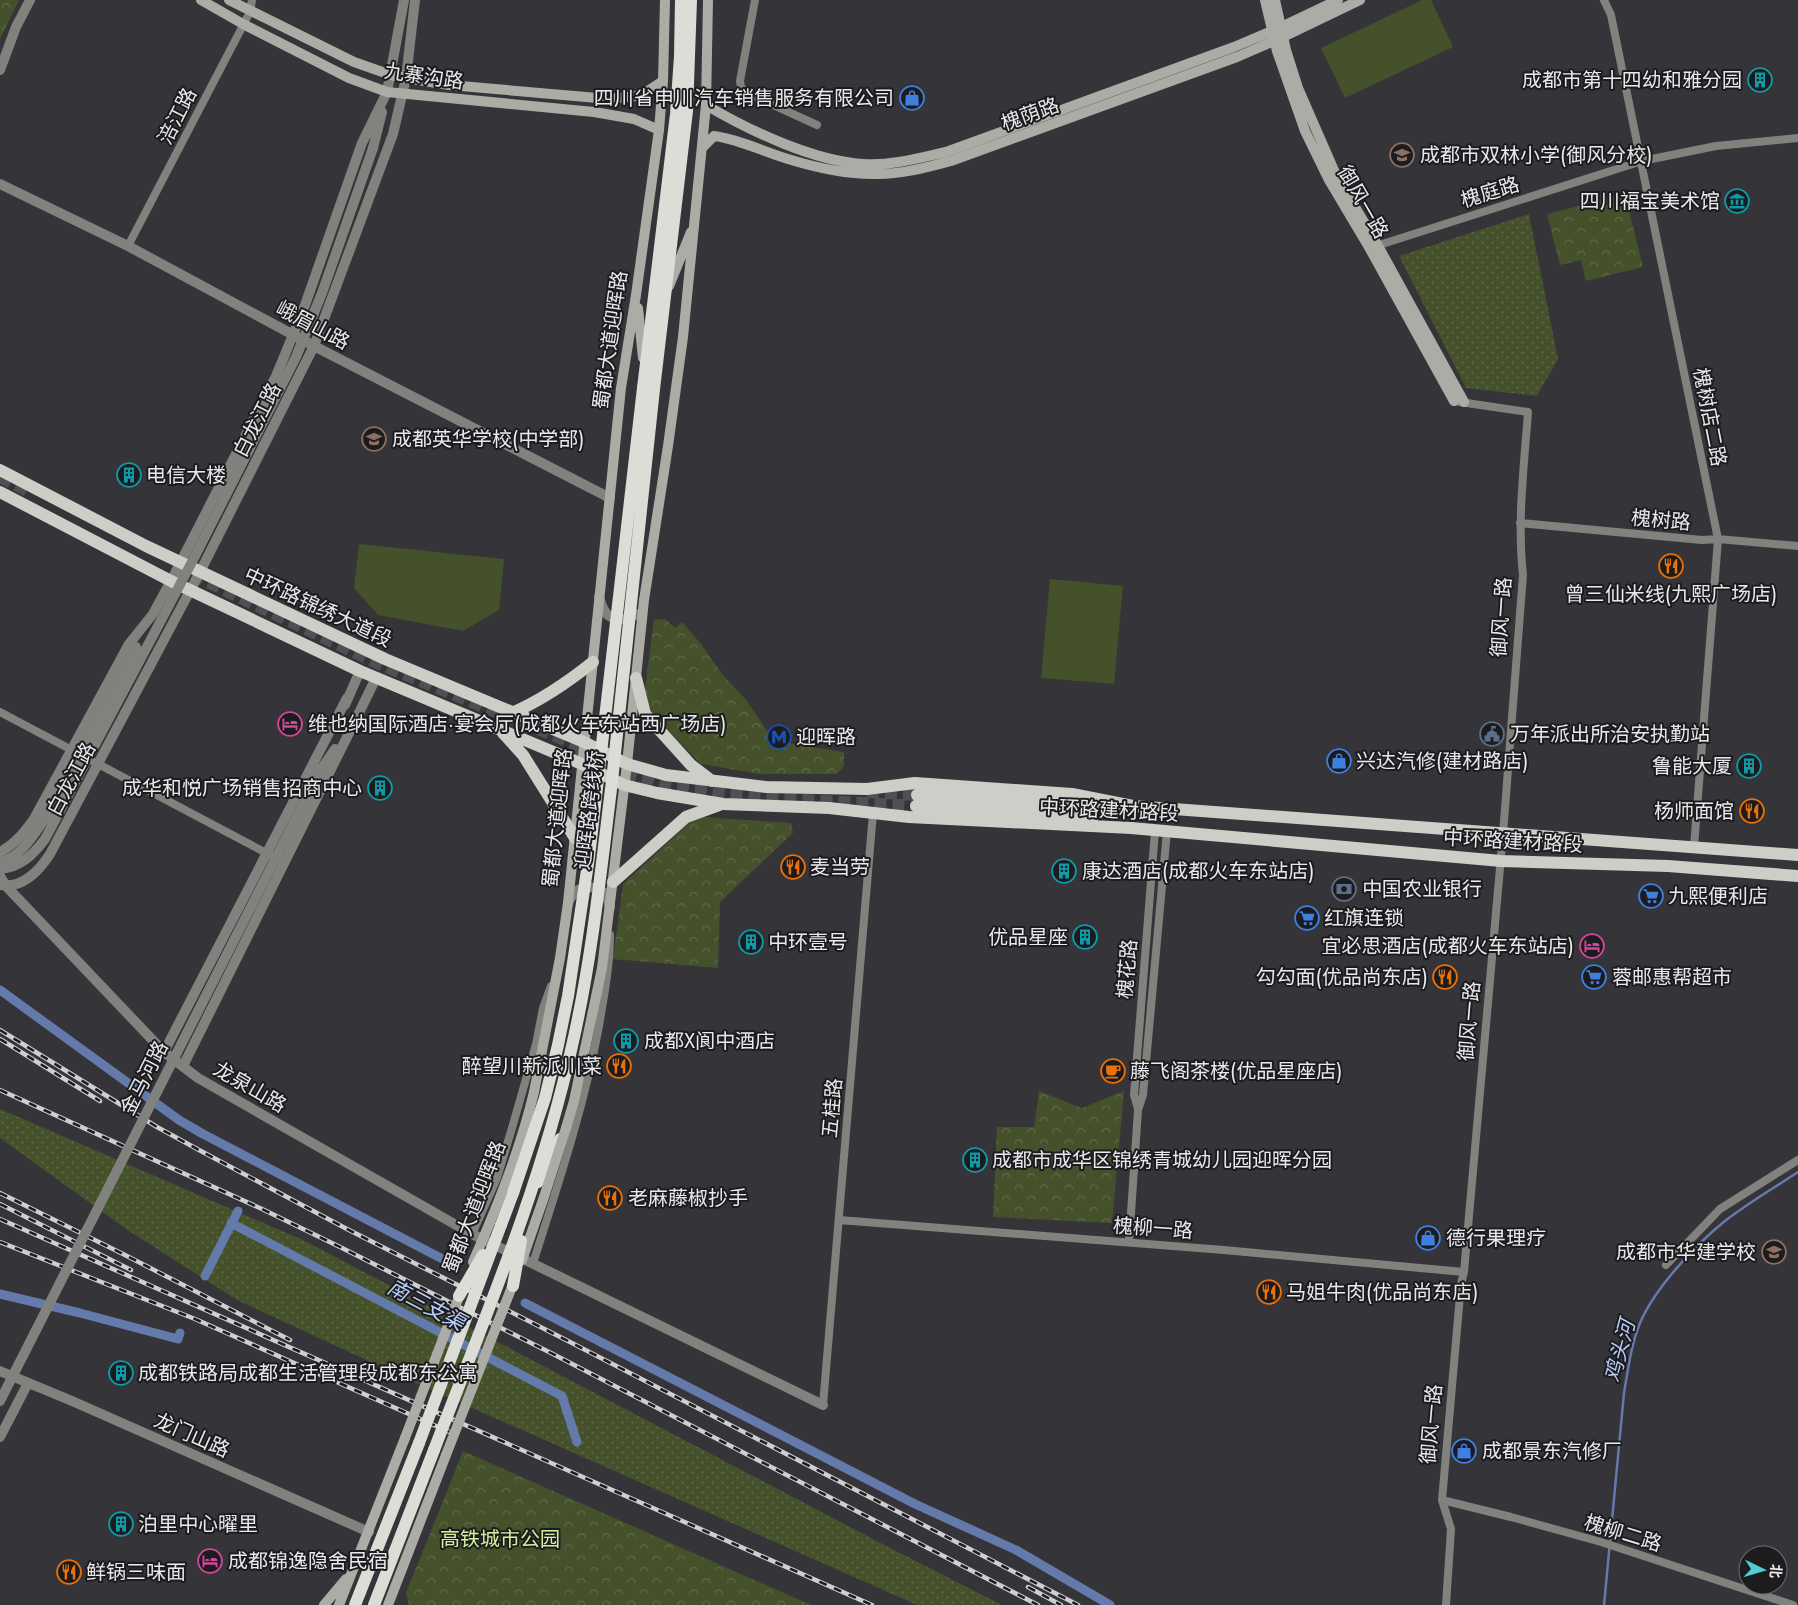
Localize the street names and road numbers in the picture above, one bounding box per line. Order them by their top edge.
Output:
street label: 九寨沟路 [382,57,466,96]
street label: 涪江路 [151,83,204,150]
street label: 槐荫路 [997,91,1063,138]
street label: 御风一路 [1330,160,1395,244]
street label: 槐庭路 [1457,170,1523,215]
street label: 蜀都大道迎晖路 [586,269,635,411]
street label: 峨眉山路 [271,294,355,357]
street label: 槐树店二路 [1686,365,1733,469]
street label: 白龙江路 [226,378,289,462]
street label: 槐树路 [1630,503,1692,538]
street label: 中环路锦绣大道段 [239,561,396,654]
street label: 御风一路 [1484,576,1519,658]
street label: 白龙江路 [40,737,103,821]
street label: 蜀都大道迎晖路 [536,747,579,889]
street label: 迎晖路跨线桥 [568,749,611,871]
street label: 中环路建材路段 [1038,792,1180,829]
street label: 中环路建材路段 [1442,823,1584,860]
street label: 槐花路 [1110,938,1145,1000]
street label: 御风一路 [1452,980,1487,1062]
street label: 金马河路 [113,1036,176,1120]
street label: 龙泉山路 [208,1055,292,1120]
street label: 五桂路 [815,1077,850,1139]
street label: 蜀都大道迎晖路 [436,1137,513,1278]
street label: 槐柳一路 [1112,1211,1194,1246]
street label: 御风一路 [1414,1383,1449,1465]
street label: 龙门山路 [149,1406,234,1465]
street label: 槐柳二路 [1580,1508,1665,1559]

